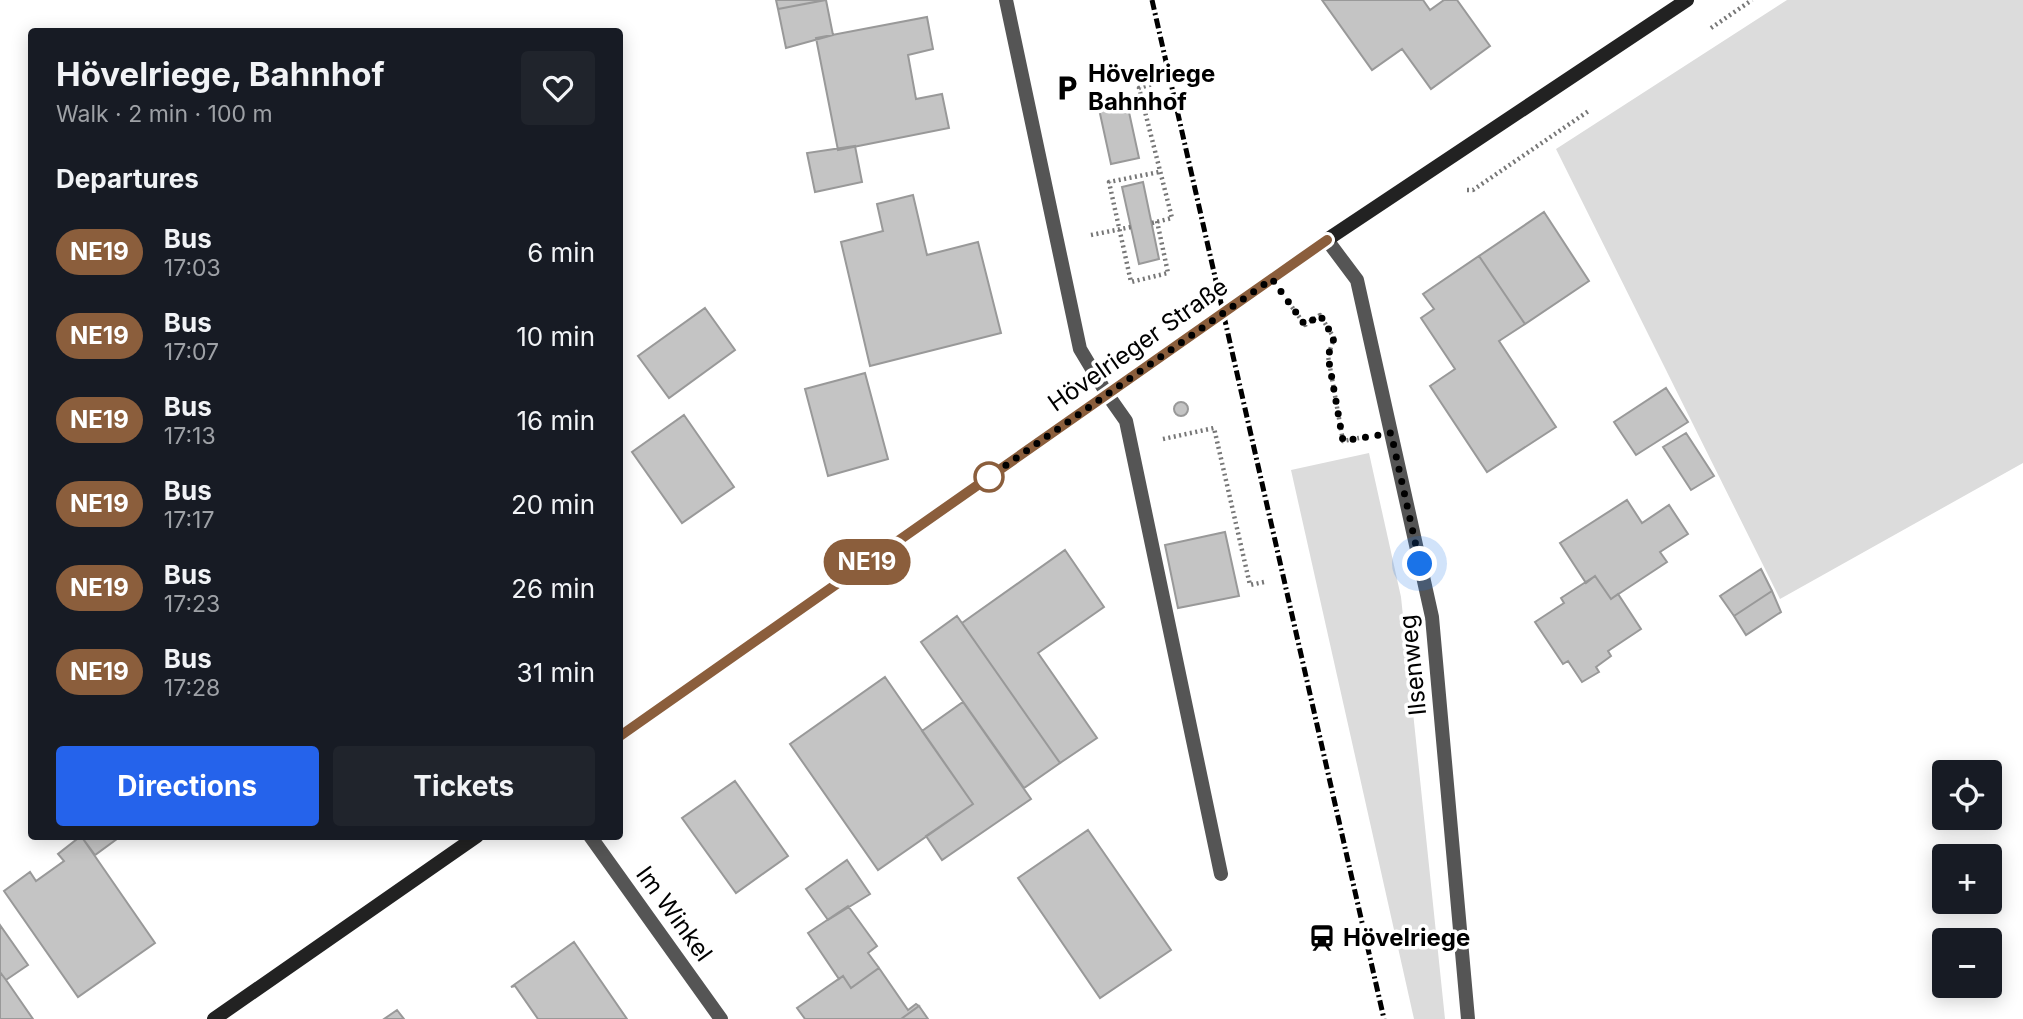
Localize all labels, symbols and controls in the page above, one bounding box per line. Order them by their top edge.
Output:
button: heart [521,51,595,125]
text: Hövelriege, Bahnhof [56,54,385,94]
place label: Hövelriege Bahnhof [1088,59,1215,116]
parking icon: Hövelriege Bahnhof [1052,73,1082,103]
text: Walk · 2 min · 100 m [56,100,273,128]
text: Departures [56,163,199,194]
text: Bus [164,223,212,254]
text: NE19 [70,237,129,266]
text: 6 min [527,237,595,268]
text: 17:03 [164,254,221,282]
street label: Hövelrieger Straße [1042,272,1233,418]
text: Bus [164,307,212,338]
text: NE19 [70,321,129,350]
text: 10 min [516,321,595,352]
text: 17:07 [164,338,219,366]
text: Bus [164,391,212,422]
text: NE19 [70,405,129,434]
text: 16 min [517,405,595,436]
text: 17:13 [164,422,216,450]
unlabelled marker [974,462,1004,492]
text: Bus [164,475,212,506]
text: NE19 [70,489,129,518]
text: 20 min [511,489,595,520]
text: 17:17 [164,506,214,534]
line badge: NE19 [818,539,916,585]
your location [1402,546,1437,581]
text: NE19 [838,547,896,576]
text: Bus [164,559,212,590]
text: NE19 [70,573,129,602]
text: 26 min [511,573,595,604]
text: 17:23 [164,590,220,618]
street label: Ilsenweg [1393,613,1432,717]
text: Bus [164,643,212,674]
text: NE19 [70,657,129,686]
text: 31 min [517,657,595,688]
text: 17:28 [164,674,220,702]
button: Directions [56,746,319,826]
button: Tickets [333,746,595,826]
map controls [1932,760,2002,998]
button: locate [1932,760,2002,830]
button: + [1932,844,2002,914]
street label: Im Winkel [630,861,719,967]
station icon: Hövelriege [1307,923,1337,953]
place label: Hövelriege [1343,923,1470,952]
button: − [1932,928,2002,998]

